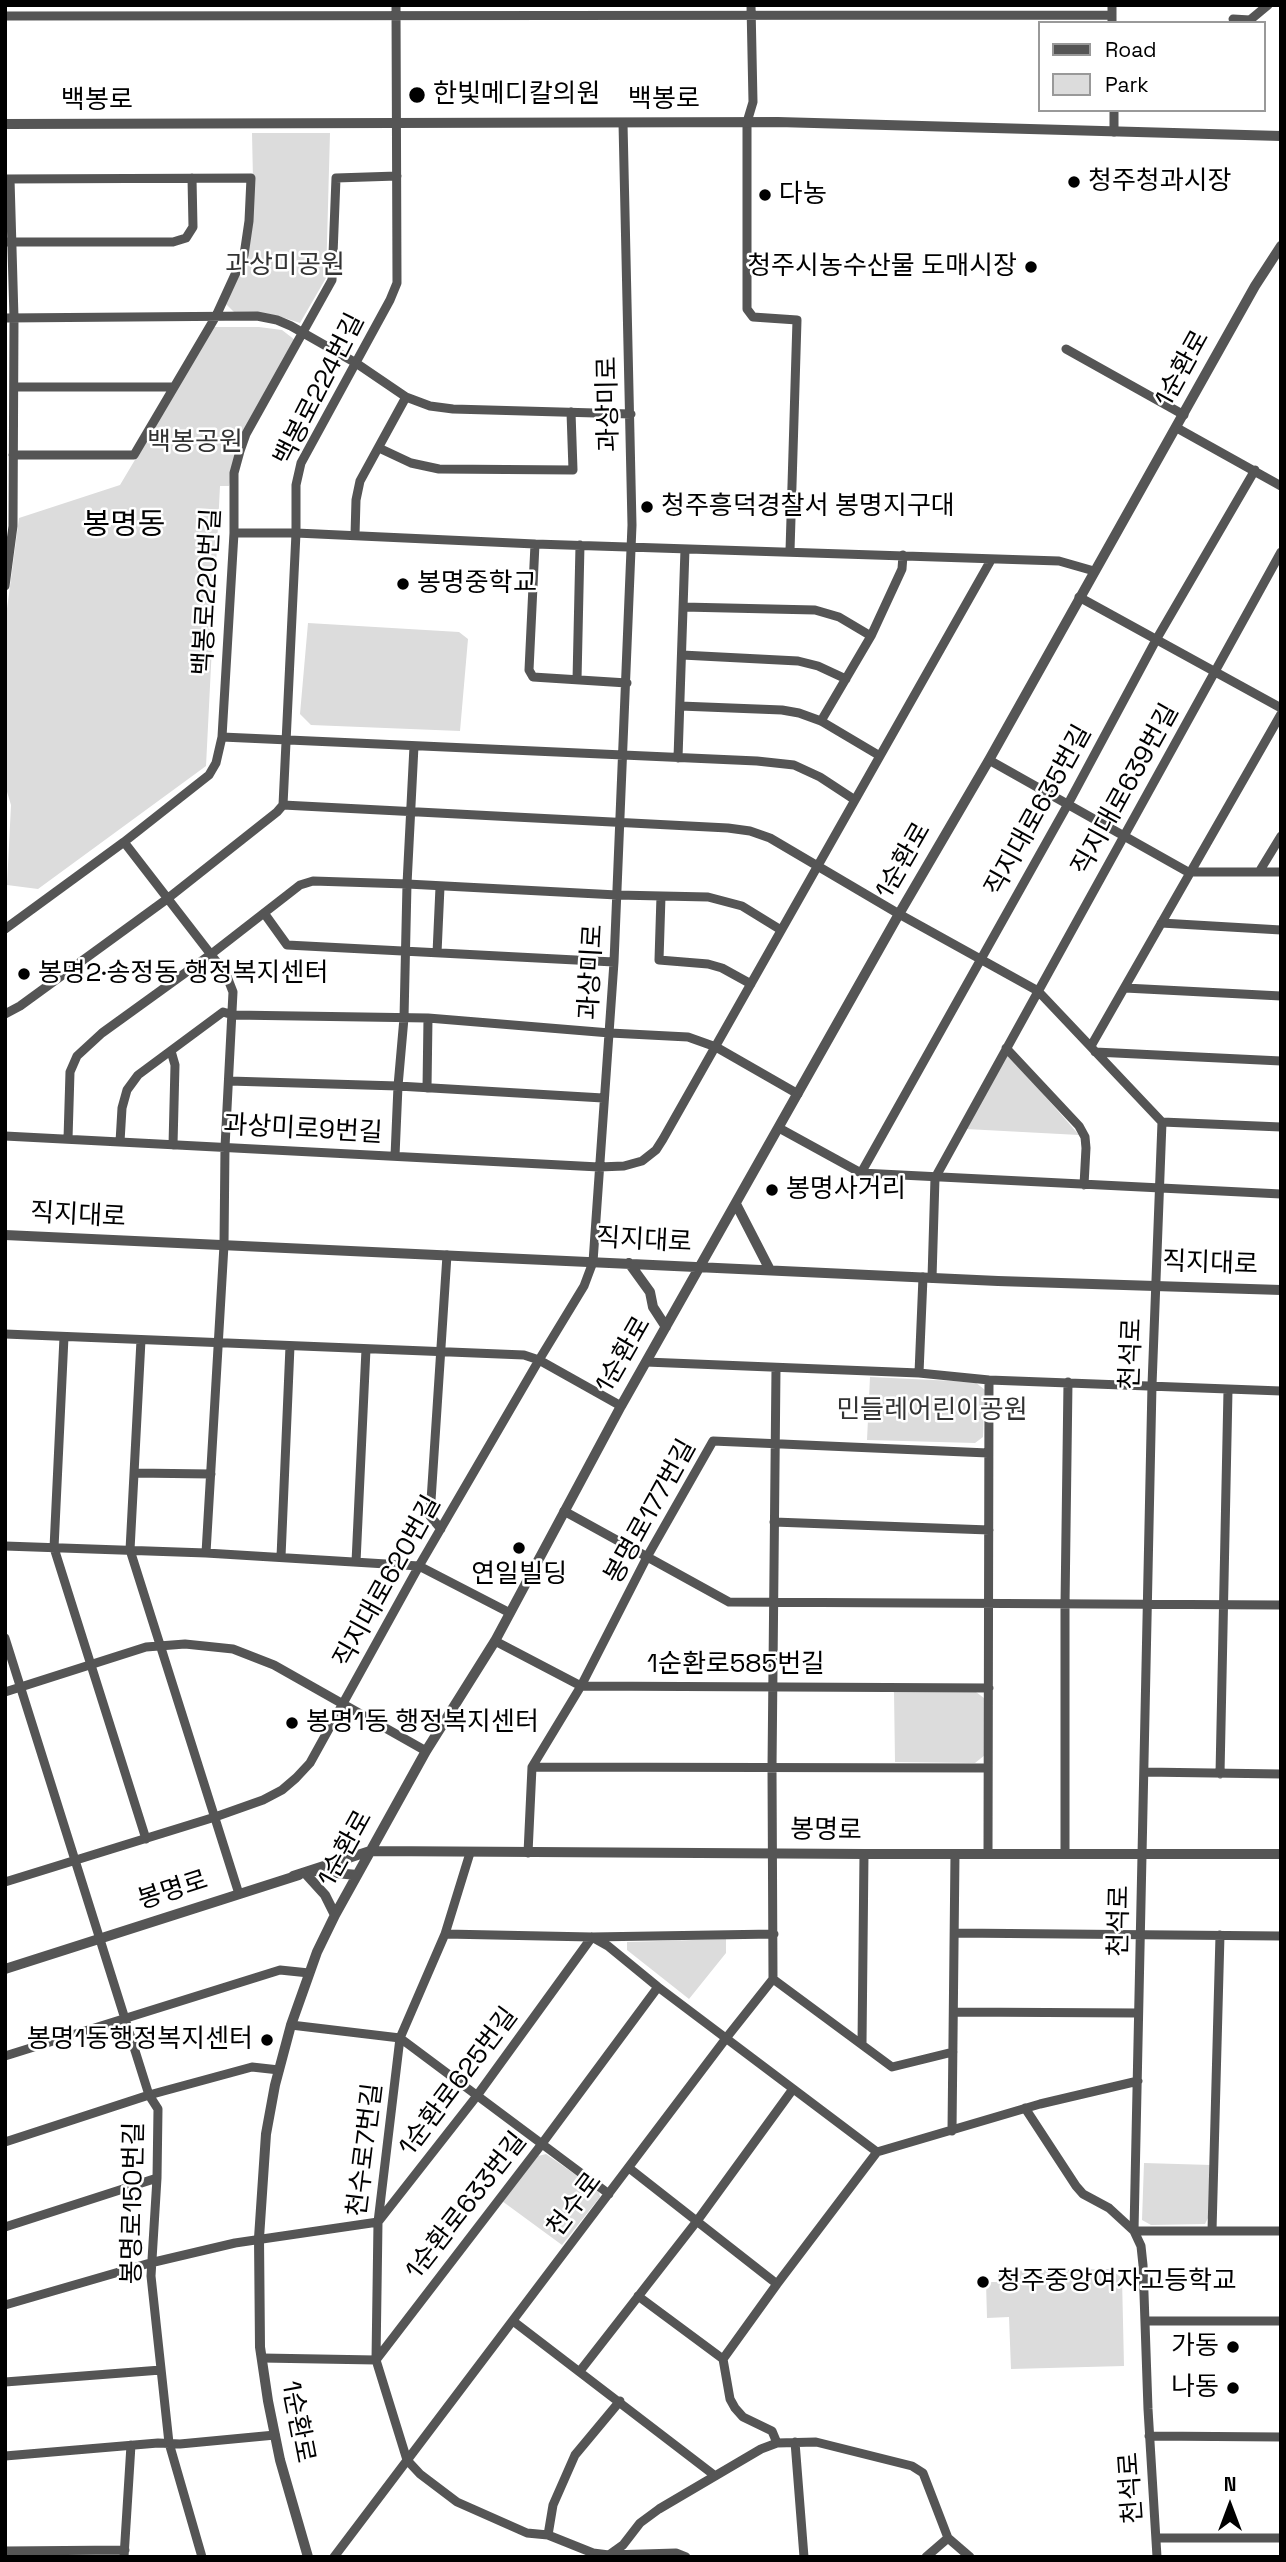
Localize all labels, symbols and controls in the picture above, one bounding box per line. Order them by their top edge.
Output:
legend [1038,21,1265,112]
text: Road [1105,36,1157,63]
text: Park [1105,71,1149,98]
place label: 한빛메디칼의원 [433,79,600,111]
street label: 백봉로 [628,84,700,116]
street label: 백봉로 [61,85,133,117]
marker: 한빛메디칼의원 [407,85,427,105]
place label: 청주청과시장 [1088,166,1232,198]
marker: 청주청과시장 [1066,174,1082,190]
place label: 다농 [779,179,827,211]
marker: 다농 [757,187,773,203]
park label: 과상미공원 [225,250,345,282]
place label: 청주시농수산물 도매시장 [747,251,1017,283]
marker: 청주시농수산물 도매시장 [1023,259,1039,275]
street label: 백봉로224번길 [268,309,372,471]
street label: 1순환로 [1149,325,1217,413]
street label: 과상미로 [593,356,625,452]
park label: 백봉공원 [147,427,243,459]
place label: 청주흥덕경찰서 봉명지구대 [661,491,955,523]
marker: 청주흥덕경찰서 봉명지구대 [639,499,655,515]
street label: 백봉로220번길 [188,507,228,677]
district label: 봉명동 [83,508,165,544]
place label: 봉명중학교 [417,568,537,600]
marker: 봉명중학교 [395,576,411,592]
street label: 직지대로639번길 [1066,699,1186,881]
street label: 직지대로635번길 [979,720,1099,902]
street label: 1순환로 [870,817,938,905]
street label: 과상미로 [574,923,610,1021]
place label: 봉명2·송정동 행정복지센터 [38,958,328,990]
marker: 봉명2·송정동 행정복지센터 [16,966,32,982]
street label: 과상미로9번길 [223,1110,383,1150]
place label: 봉명사거리 [786,1174,906,1206]
marker: 봉명사거리 [764,1182,780,1198]
street label: 직지대로 [29,1198,127,1234]
street label: 직지대로 [595,1223,693,1259]
street label: 직지대로 [1162,1247,1258,1281]
street label: 1순환로 [590,1311,658,1399]
street label: 천석로 [1115,1318,1149,1390]
park label: 민들레어린이공원 [836,1395,1028,1427]
street label: 봉명로177번길 [599,1435,703,1589]
street label: 직지대로620번길 [328,1491,448,1673]
marker: 연일빌딩 [511,1540,527,1556]
place label: 연일빌딩 [471,1559,567,1591]
street label: 1순환로585번길 [647,1649,825,1681]
place label: 봉명1동 행정복지센터 [306,1707,539,1739]
marker: 봉명1동 행정복지센터 [284,1715,300,1731]
street label: 1순환로 [312,1805,380,1893]
street label: 봉명로 [790,1815,862,1847]
street label: 봉명로 [134,1865,212,1917]
street label: 천석로 [1104,1885,1136,1957]
street label: 1순환로625번길 [393,2002,525,2162]
place label: 봉명1동행정복지센터 [27,2024,253,2056]
marker: 봉명1동행정복지센터 [259,2032,275,2048]
street label: 천수로7번길 [342,2081,390,2219]
street label: 봉명로150번길 [117,2121,151,2285]
street label: 1순환로633번길 [400,2126,534,2286]
street label: 천수로 [541,2167,609,2243]
place label: 청주중앙여자고등학교 [997,2266,1236,2298]
marker: 청주중앙여자고등학교 [975,2274,991,2290]
place label: 가동 [1171,2331,1219,2363]
marker: 가동 [1225,2339,1241,2355]
place label: 나동 [1171,2372,1219,2404]
street label: 1순환로 [274,2378,320,2466]
marker: 나동 [1225,2380,1241,2396]
street label: 천석로 [1114,2451,1150,2525]
north arrow [1195,2471,1265,2541]
text: N [1224,2472,1236,2497]

